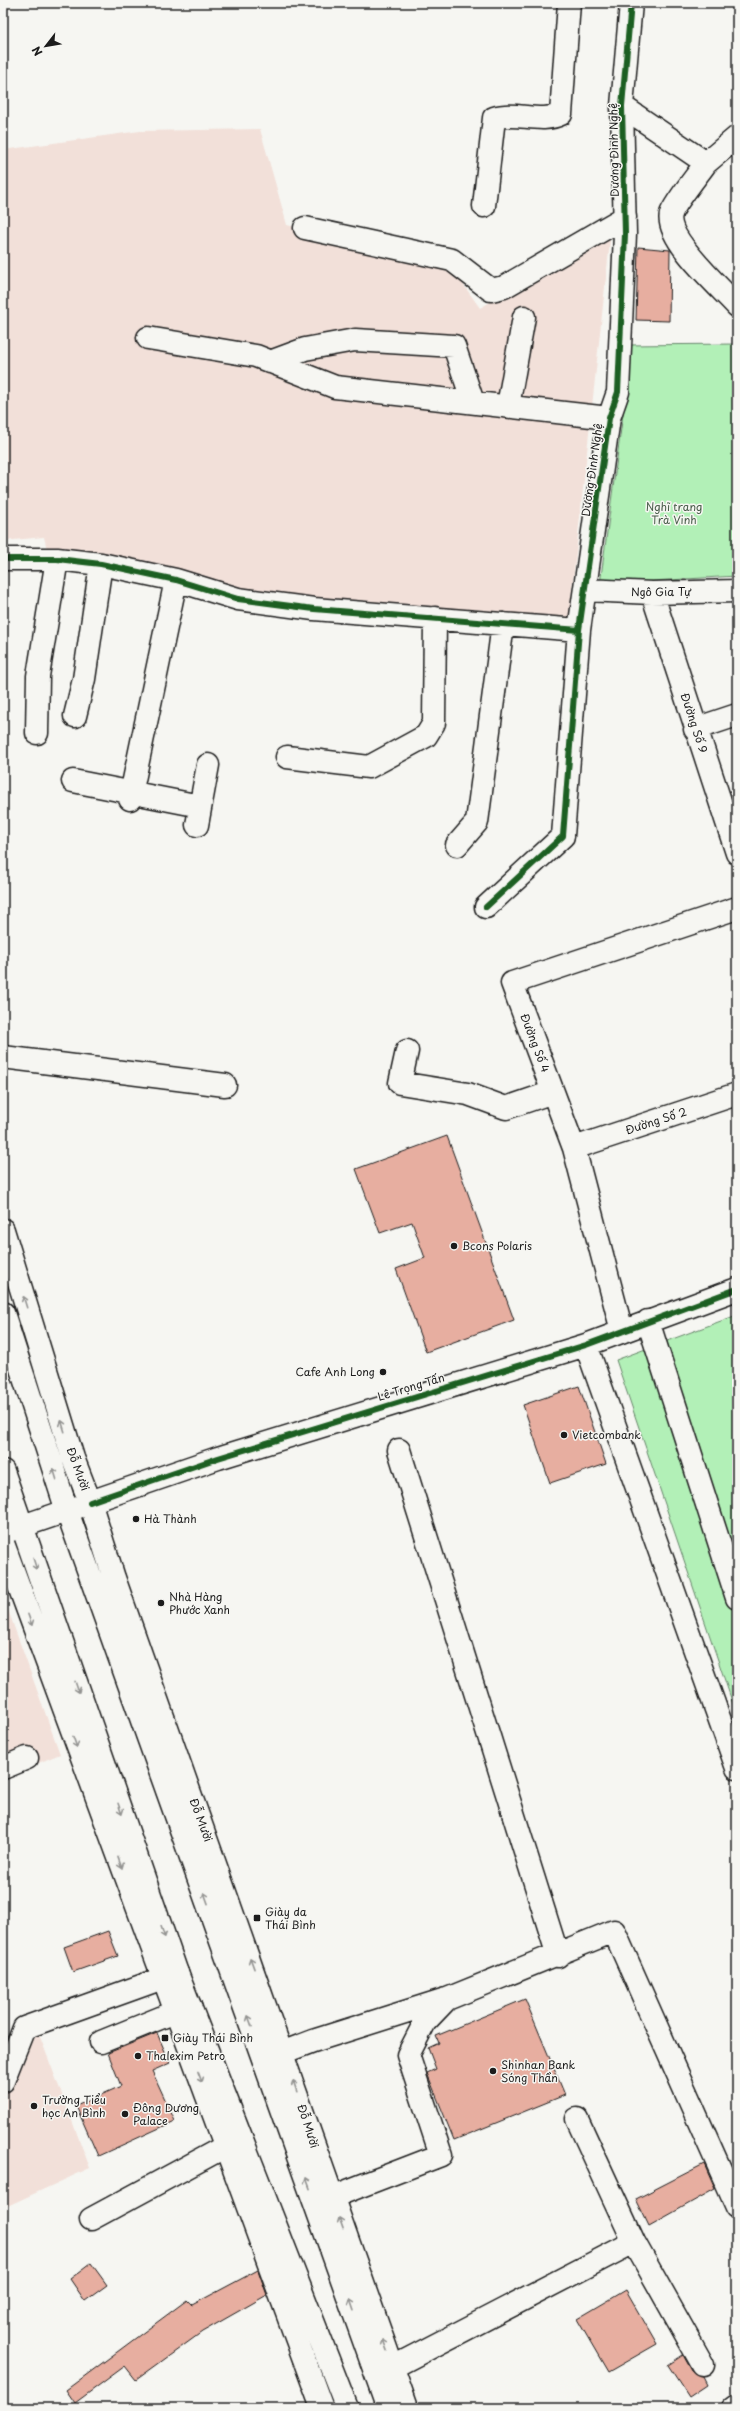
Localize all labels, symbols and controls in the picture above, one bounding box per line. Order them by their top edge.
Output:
north arrow [26,26,66,66]
text: N [27,43,47,60]
street label: Dương Đình Nghệ [604,103,623,197]
street label: Dương Đình Nghệ [577,422,606,518]
park label: Nghĩ trang Trà Vinh [646,498,702,528]
street label: Ngô Gia Tự [631,583,692,600]
street label: Đường Số 9 [677,691,712,755]
street label: Đường Số 4 [516,1011,555,1075]
street label: Đường Số 2 [623,1103,689,1138]
place label: Bcons Polaris [462,1237,532,1254]
marker: Bcons Polaris [449,1241,459,1251]
one-way arrow [21,1296,28,1309]
place label: Cafe Anh Long [296,1363,375,1380]
marker: Cafe Anh Long [378,1367,388,1377]
street label: Lê Trọng Tấn [375,1368,446,1405]
one-way arrow [59,1420,66,1433]
place label: Vietcombank [572,1426,641,1443]
marker: Vietcombank [559,1430,569,1440]
street label: Đỗ Mười [63,1445,94,1493]
one-way arrow [51,1468,59,1480]
place label: Hà Thành [144,1510,197,1527]
marker: Hà Thành [131,1514,141,1524]
one-way arrow [31,1557,39,1569]
place label: Nhà Hàng Phước Xanh [169,1588,230,1618]
marker: Nhà Hàng Phước Xanh [156,1598,166,1608]
one-way arrow [26,1613,34,1625]
one-way arrow [73,1680,81,1692]
one-way arrow [72,1735,80,1747]
street label: Đỗ Mười [186,1796,217,1844]
one-way arrow [116,1803,124,1815]
one-way arrow [117,1857,125,1869]
one-way arrow [202,1893,210,1905]
place label: Giày da Thái Bình [265,1903,316,1933]
marker: Giày da Thái Bình [252,1913,262,1923]
one-way arrow [159,1926,167,1938]
one-way arrow [248,1957,255,1970]
one-way arrow [246,2014,253,2027]
place label: Giày Thái Bình [173,2029,253,2046]
marker: Giày Thái Bình [160,2033,170,2043]
place label: Thalexim Petro [146,2047,225,2064]
marker: Thalexim Petro [133,2051,143,2061]
place label: Shinhan Bank Sóng Thần [501,2056,576,2086]
marker: Shinhan Bank Sóng Thần [488,2066,498,2076]
one-way arrow [196,2071,204,2083]
one-way arrow [291,2080,298,2093]
place label: Trường Tiểu học An Bình [42,2091,106,2121]
place label: Đông Dương Palace [133,2099,199,2129]
marker: Trường Tiểu học An Bình [29,2101,39,2111]
street label: Đỗ Mười [293,2102,324,2150]
marker: Đông Dương Palace [120,2109,130,2119]
one-way arrow [304,2176,311,2189]
one-way arrow [337,2216,344,2229]
one-way arrow [348,2299,355,2312]
one-way arrow [381,2339,389,2351]

